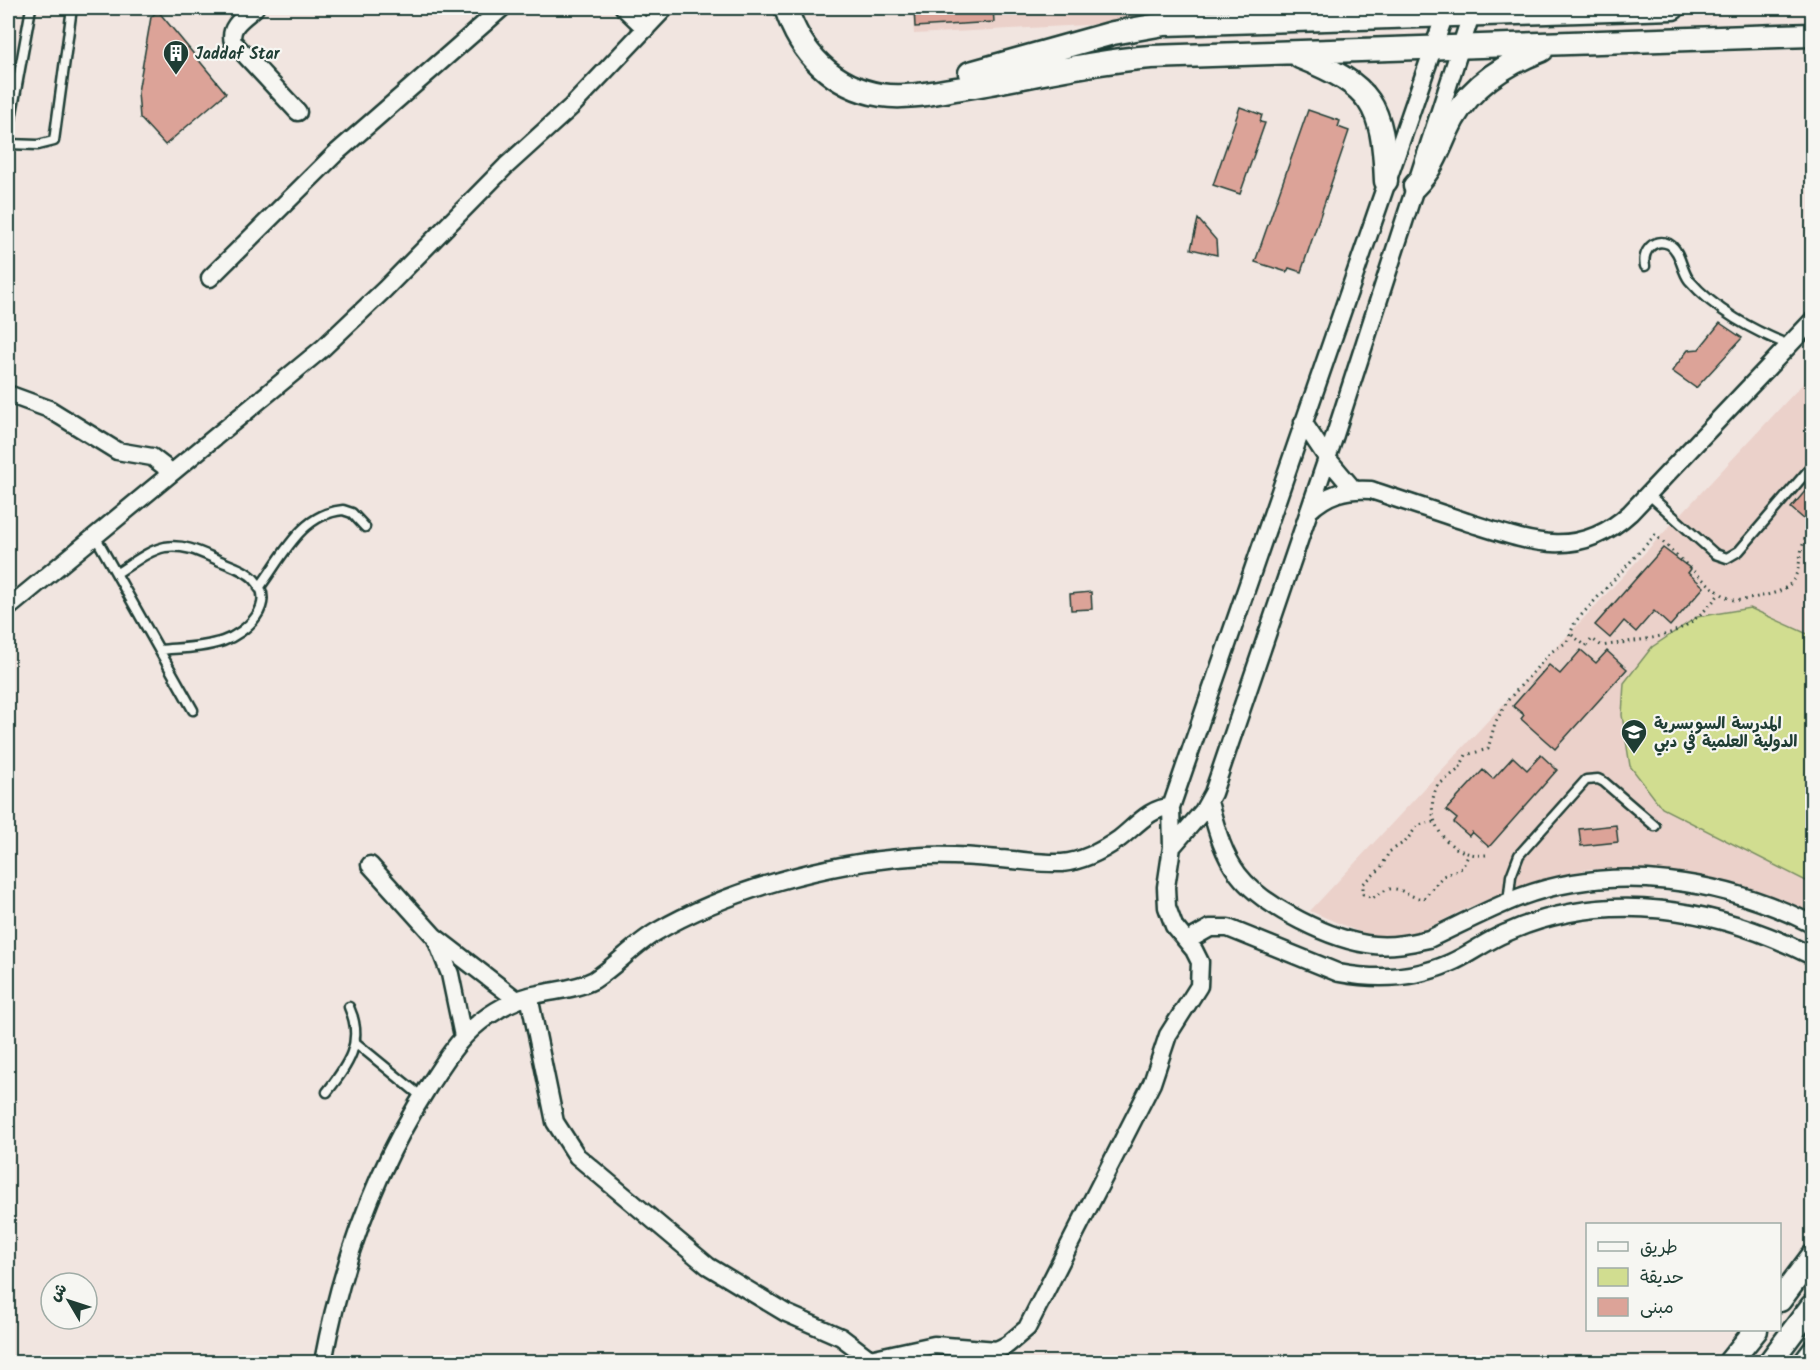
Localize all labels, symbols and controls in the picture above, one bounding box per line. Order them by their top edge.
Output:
building icon: Jaddaf Star [161,38,191,76]
place label: Jaddaf Star [195,42,281,67]
place label: المدرسة السويسرية الدولية العلمية في دبي [1654,712,1797,756]
school or university icon: المدرسة السويسرية الدولية العلمية في دبي [1619,717,1649,755]
legend [1586,1223,1781,1331]
text: طريق [1640,1234,1678,1263]
text: حديقة [1640,1264,1684,1293]
north arrow [39,1271,99,1331]
text: ش [43,1278,74,1307]
text: مبنى [1640,1294,1674,1323]

